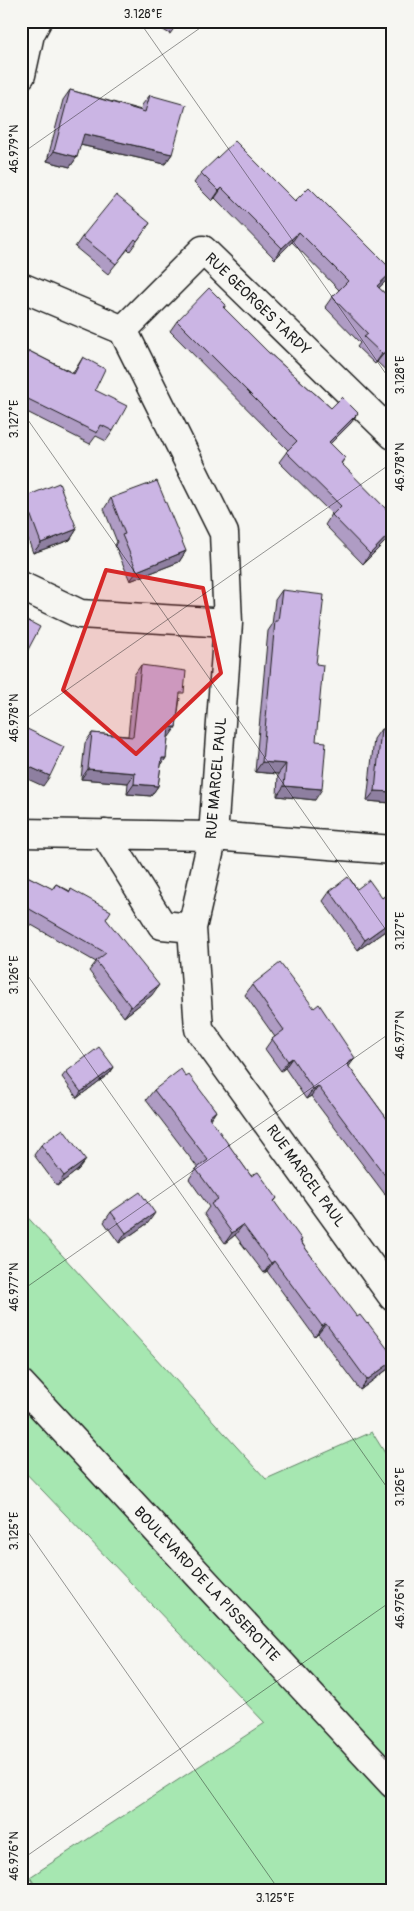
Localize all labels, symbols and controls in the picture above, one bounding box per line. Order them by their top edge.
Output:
text: 3.128°E [124,7,162,22]
text: 46.979°N [7,125,22,173]
street label: RUE GEORGES TARDY [201,249,315,360]
text: 3.128°E [393,356,408,394]
text: 3.127°E [7,400,22,438]
text: 46.978°N [393,443,408,491]
text: 46.978°N [7,694,22,742]
street label: RUE MARCEL PAUL [202,716,231,840]
text: 3.127°E [393,912,408,950]
text: 3.126°E [7,955,22,995]
text: 46.977°N [393,1011,408,1059]
street label: RUE MARCEL PAUL [262,1121,349,1231]
text: 46.977°N [7,1263,22,1311]
text: 3.126°E [393,1467,408,1507]
street label: BOULEVARD DE LA PISSEROTTE [130,1503,284,1666]
text: 3.125°E [7,1512,22,1550]
text: 46.976°N [393,1579,408,1629]
text: 46.976°N [7,1831,22,1881]
text: 3.125°E [256,1891,294,1906]

